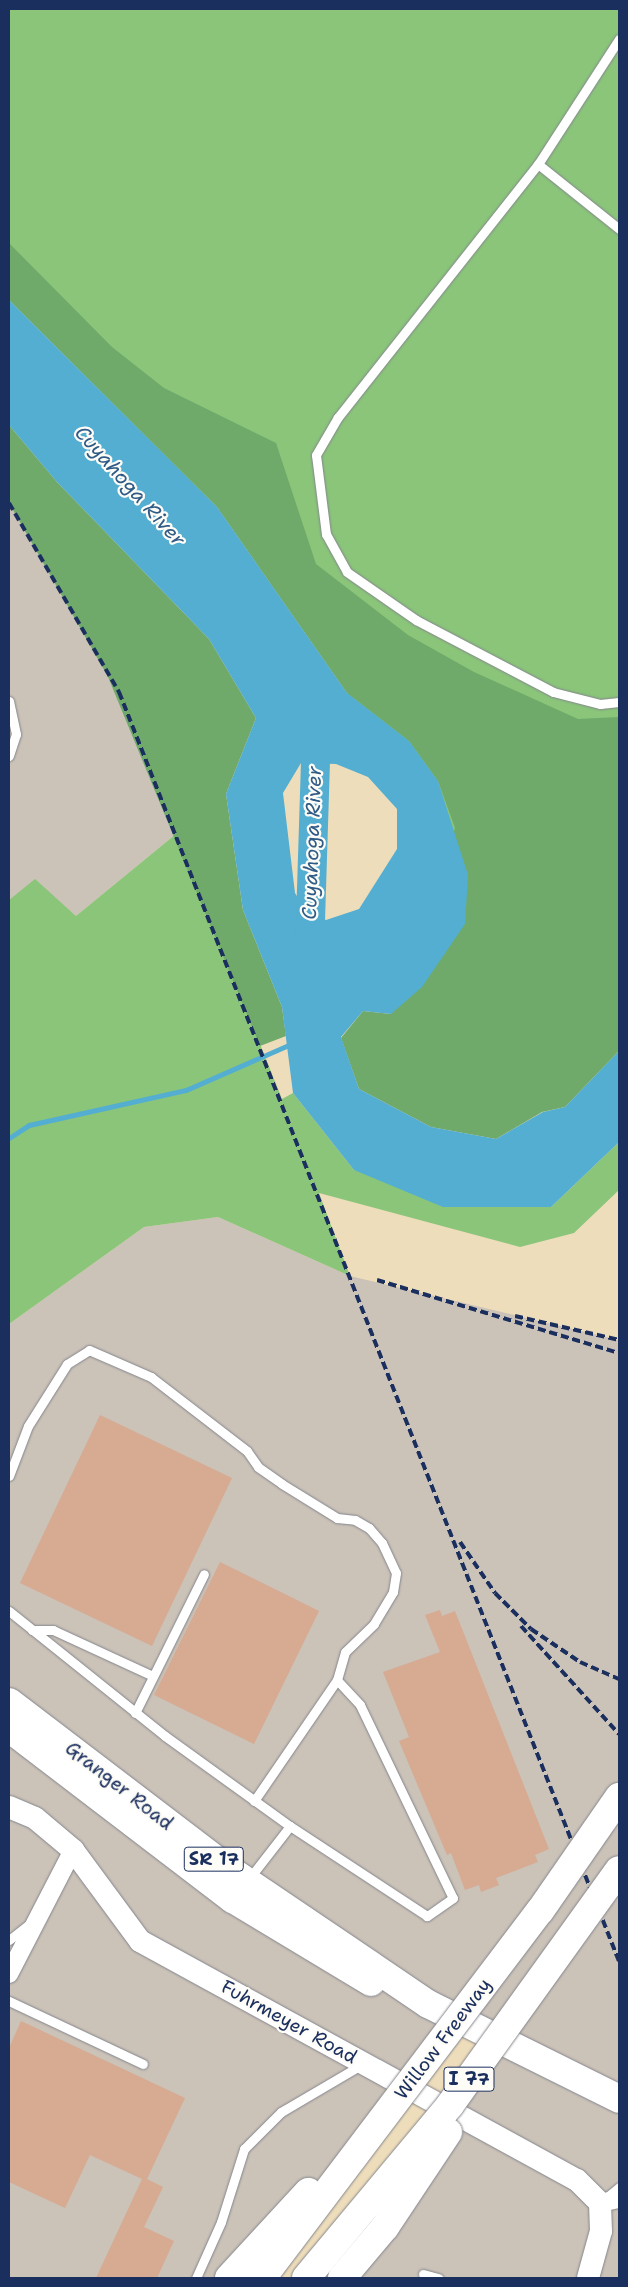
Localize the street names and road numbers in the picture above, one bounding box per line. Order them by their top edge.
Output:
street label: Granger Road [61,1737,177,1835]
road number: SR 17 [183,1844,245,1875]
street label: Willow Freeway [390,1974,496,2104]
street label: Fuhrmeyer Road [217,1975,361,2069]
road number: I 77 [443,2064,495,2094]

